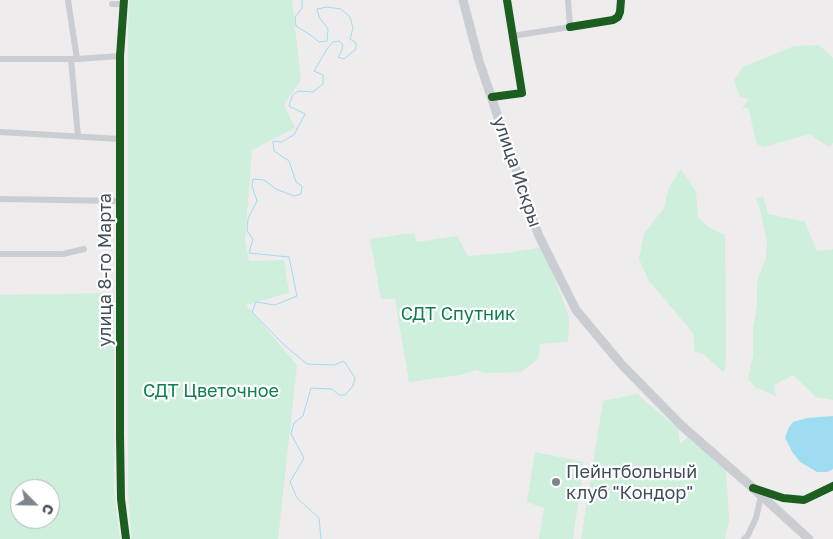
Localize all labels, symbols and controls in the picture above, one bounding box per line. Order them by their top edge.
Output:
street label: улица Искры [488,114,546,230]
street label: улица 8-го Марта [94,193,116,347]
park label: СДТ Спутник [401,303,515,325]
park label: СДТ Цветочное [143,380,279,402]
place label: Пейнтбольный клуб "Кондор" [566,461,697,504]
marker: Пейнтбольный клуб "Кондор" [550,476,562,488]
north arrow [10,479,60,529]
text: С [39,502,58,518]

